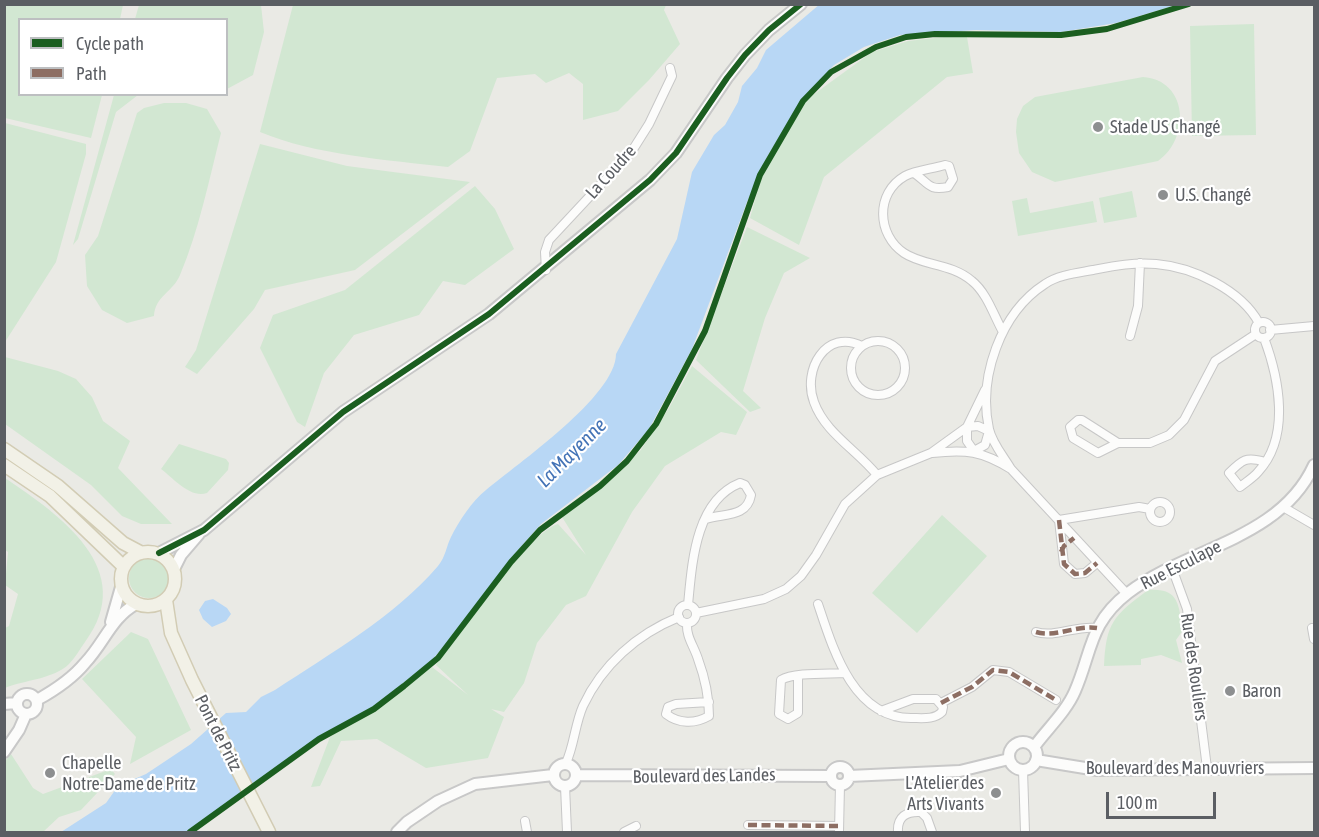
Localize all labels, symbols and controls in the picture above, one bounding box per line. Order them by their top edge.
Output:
legend [18,18,228,96]
text: Cycle path [76,33,144,54]
text: Path [76,63,107,84]
place label: Stade US Changé [1110,116,1220,138]
marker: Stade US Changé [1091,120,1105,134]
street label: La Coudre [581,141,641,203]
place label: U.S. Changé [1175,184,1251,206]
marker: U.S. Changé [1156,188,1170,202]
water label: La Mayenne [532,413,612,493]
street label: Rue Esculape [1137,536,1225,594]
street label: Rue des Rouliers [1176,612,1212,722]
place label: Baron [1242,680,1281,702]
marker: Baron [1223,684,1237,698]
street label: Pont de Pritz [190,691,246,775]
place label: Chapelle Notre-Dame de Pritz [62,752,195,795]
street label: Boulevard des Manouvriers [1086,757,1264,779]
street label: Boulevard des Landes [632,764,776,788]
marker: Chapelle Notre-Dame de Pritz [43,766,57,780]
place label: L'Atelier des Arts Vivants [905,772,984,814]
scale bar [1109,780,1218,818]
marker: L'Atelier des Arts Vivants [989,786,1003,800]
text: 100 m [1117,792,1158,813]

